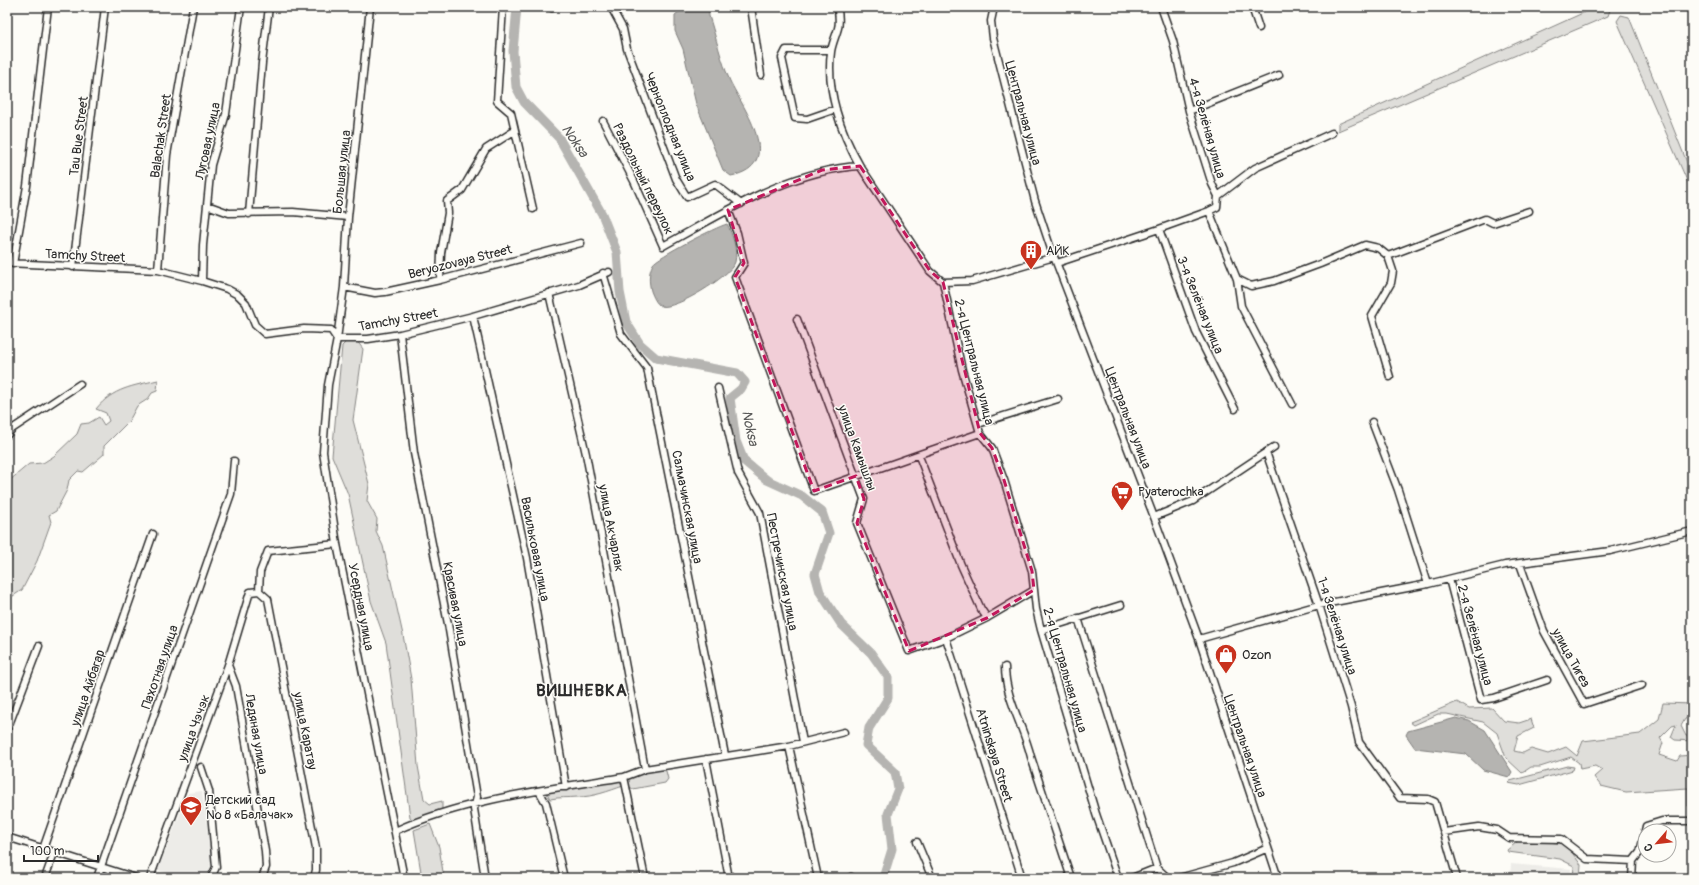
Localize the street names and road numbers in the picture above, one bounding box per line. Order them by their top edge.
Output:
street label: Центральная улица [1001,59,1045,167]
street label: Черноплодная улица [641,70,699,184]
street label: 4-я Зелёная улица [1185,76,1229,180]
street label: Balachak Street [147,92,175,179]
street label: Tau Bue Street [66,95,92,177]
street label: Луговая улица [192,101,224,182]
street label: Раздольный переулок [609,121,677,238]
street label: Большая улица [330,129,354,215]
street label: Beryozovaya Street [407,241,514,283]
street label: Tamchy Street [44,246,126,266]
street label: 3-я Зелёная улица [1173,254,1227,356]
street label: 2-я Центральная улица [951,297,997,427]
street label: Tamchy Street [357,305,440,335]
street label: Центральная улица [1101,365,1155,471]
street label: улица Камышлы [834,402,880,493]
street label: Салмачинская улица [668,449,706,565]
street label: улица Акчарлак [594,482,627,573]
street label: Васильковая улица [517,495,553,603]
street label: Пестречинская улица [763,512,801,632]
street label: Красивая улица [439,560,471,648]
street label: Усердная улица [345,562,377,652]
street label: 1-я Зелёная улица [1314,575,1360,677]
street label: 2-я Зелёная улица [1454,583,1496,687]
street label: 2-я Центральная улица [1040,606,1090,734]
street label: Пахотная улица [138,623,182,711]
street label: улица Тигез [1548,625,1594,690]
street label: улица Айбагар [67,648,109,729]
street label: улица Каратау [289,690,320,772]
street label: Ледяная улица [241,691,271,776]
street label: улица Чэчэк [174,692,214,765]
street label: Центральная улица [1220,693,1270,799]
street label: Atninskaya Street [972,706,1016,805]

